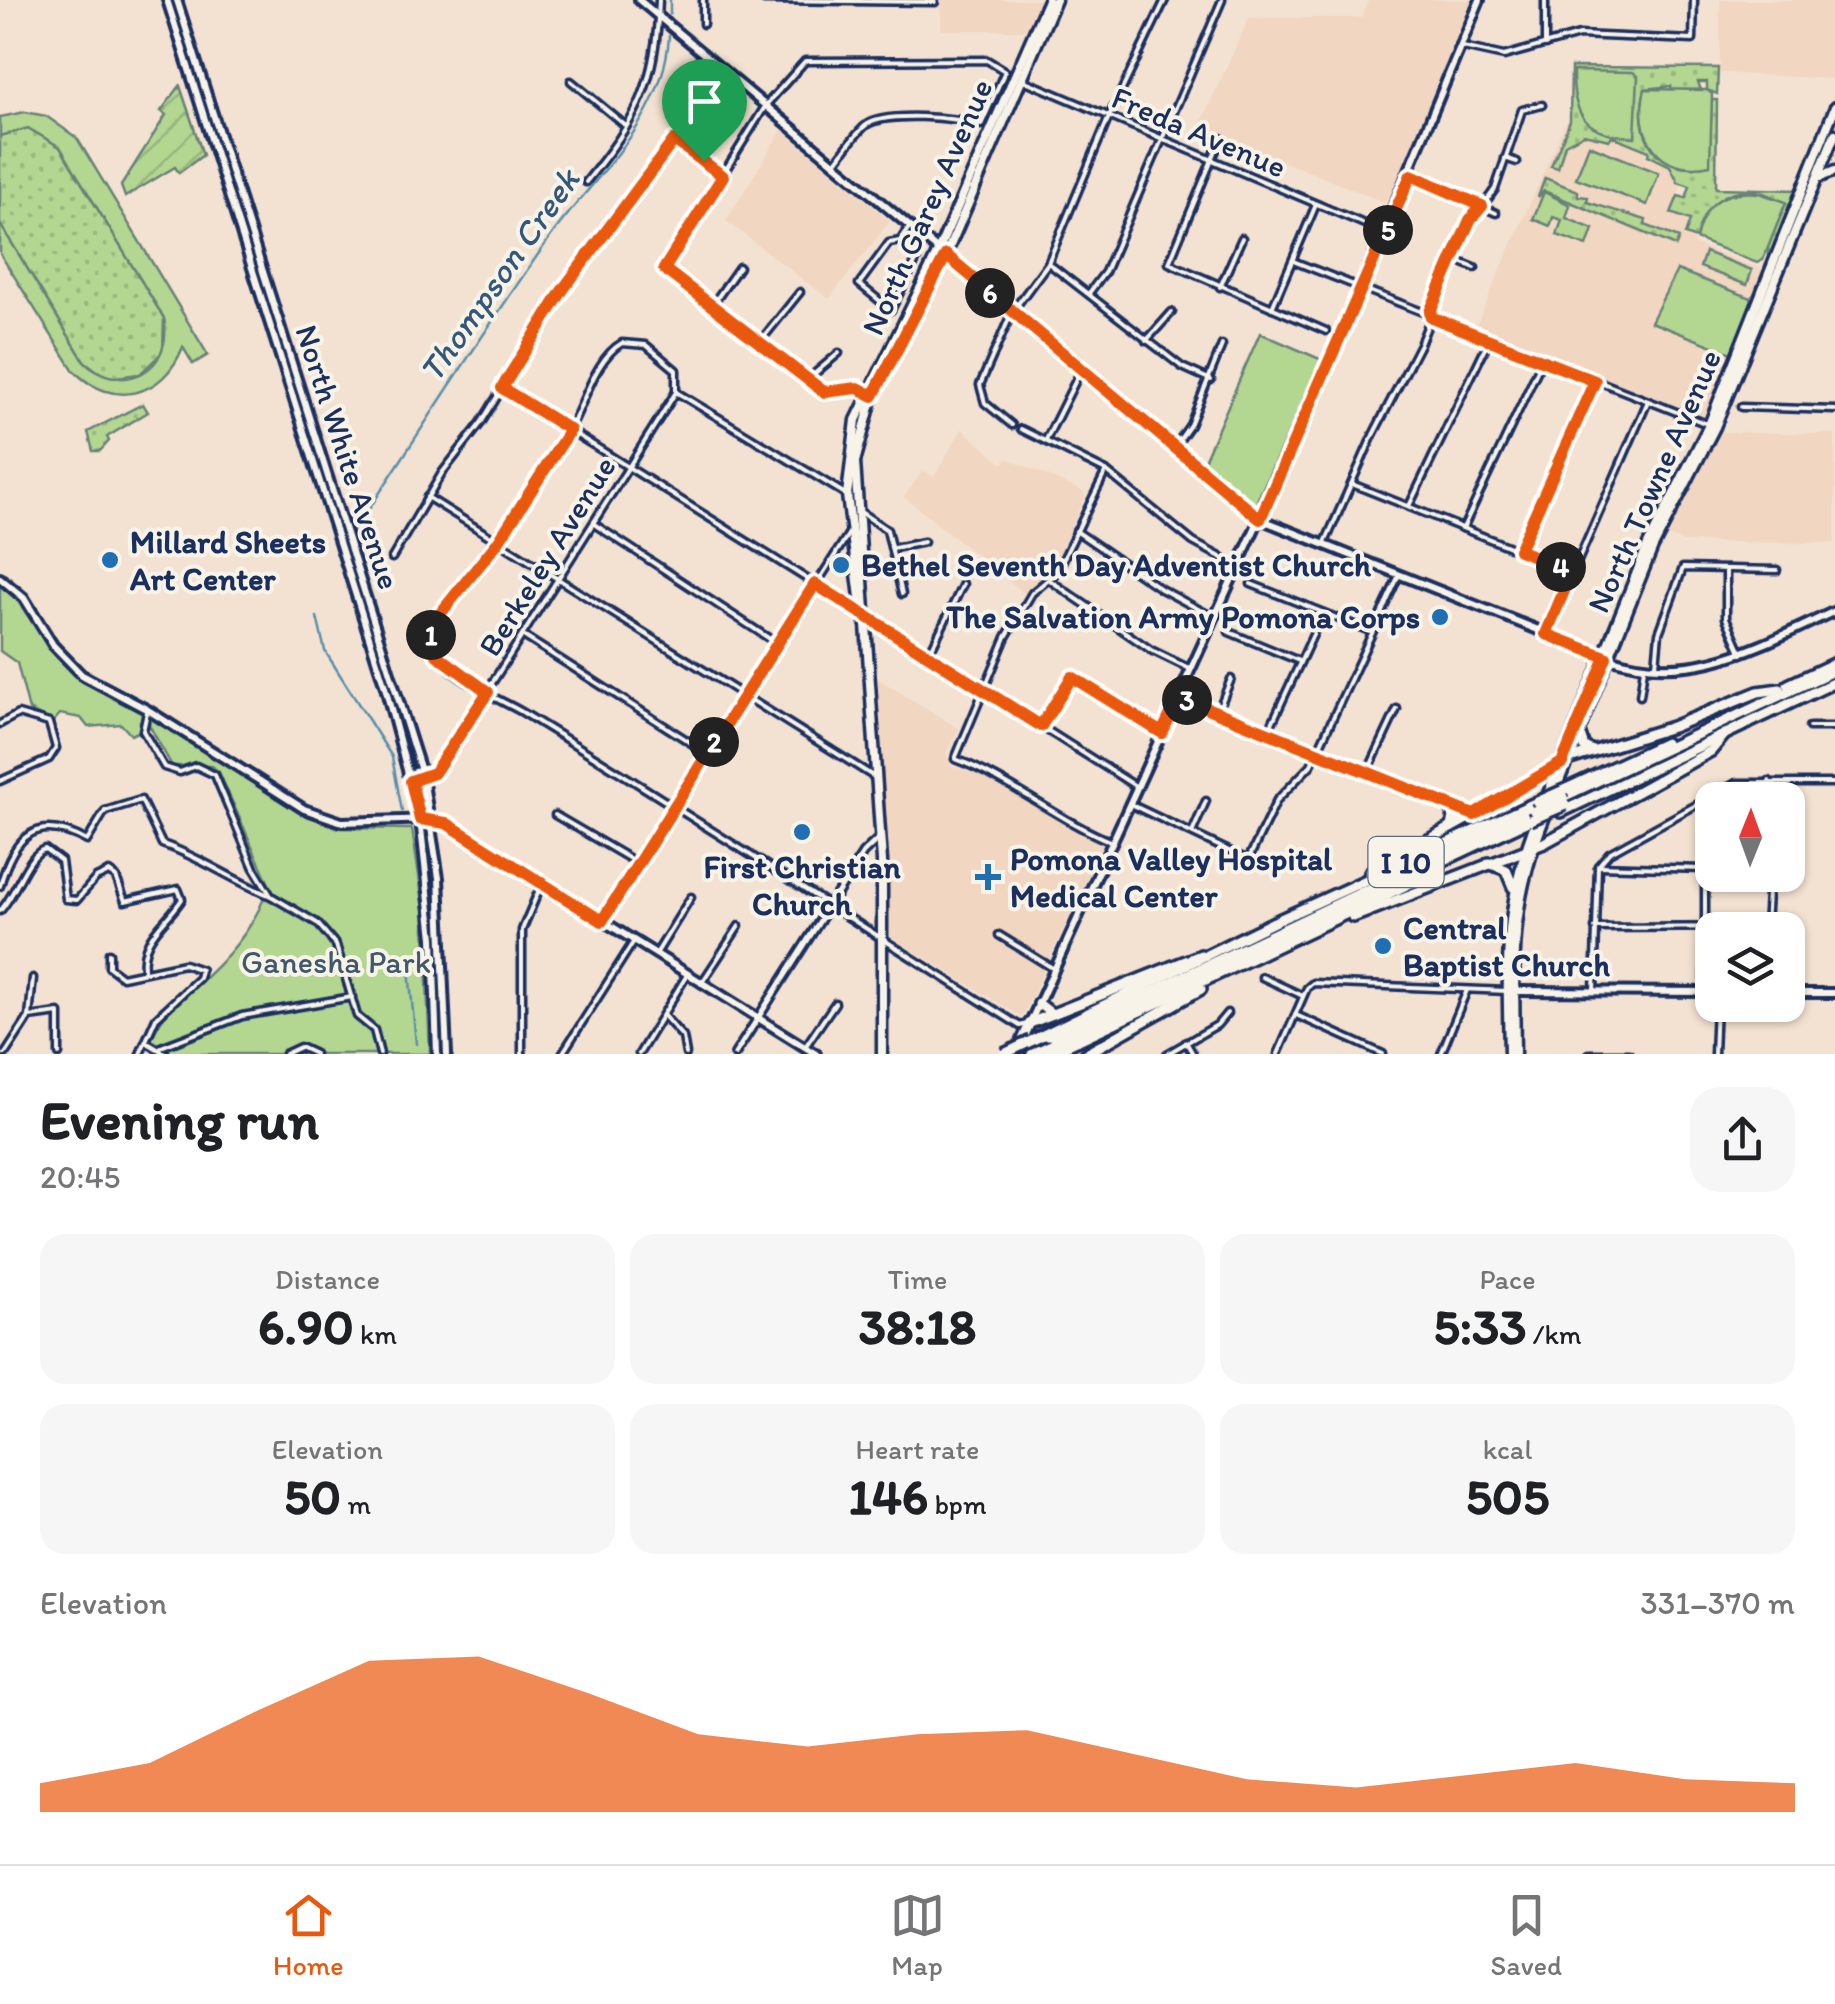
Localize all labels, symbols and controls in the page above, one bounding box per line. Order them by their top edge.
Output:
pin [662,59,747,162]
street label: North Garey Avenue [853,73,1001,341]
icon: arrive [677,74,732,129]
street label: Freda Avenue [1106,78,1292,186]
water label: Thompson Creek [410,159,589,390]
pin: 5 [1363,205,1413,255]
text: 5 [1381,213,1395,247]
pin: 6 [965,268,1015,318]
text: 6 [983,276,997,310]
street label: North White Avenue [287,320,409,594]
street label: North Towne Avenue [1579,343,1729,619]
street label: Berkeley Avenue [470,449,624,663]
place label: Millard Sheets Art Center [129,523,326,598]
pin: 4 [1536,542,1586,592]
place label: Bethel Seventh Day Adventist Church [861,546,1372,584]
marker: Millard Sheets Art Center [99,549,121,571]
text: 4 [1553,550,1569,584]
marker: Bethel Seventh Day Adventist Church [830,554,852,576]
place label: The Salvation Army Pomona Corps [945,598,1420,636]
marker: The Salvation Army Pomona Corps [1429,606,1451,628]
pin: 1 [406,610,456,660]
text: 1 [425,618,438,652]
pin: 3 [1162,675,1212,725]
text: 3 [1179,683,1195,717]
pin: 2 [689,717,739,767]
text: 2 [707,725,721,759]
north arrow [1695,782,1805,892]
map controls [1695,782,1805,1022]
marker: First Christian Church [791,821,813,843]
road number: I 10 [1368,837,1444,887]
place label: Pomona Valley Hospital Medical Center [1010,840,1333,915]
place label: First Christian Church [703,848,902,923]
marker: Pomona Valley Hospital Medical Center [975,864,1001,890]
place label: Central Baptist Church [1403,909,1610,984]
button: layers [1695,912,1805,1022]
marker: Central Baptist Church [1372,935,1394,957]
park label: Ganesha Park [241,943,431,981]
text: Evening run [40,1087,319,1153]
button: share [1690,1087,1795,1192]
text: 20:45 [40,1158,120,1196]
text: Distance [275,1262,380,1296]
text: Time [888,1262,947,1296]
text: Pace [1479,1262,1536,1296]
text: 6.90 [258,1296,354,1357]
text: 38:18 [859,1296,976,1357]
text: 5:33 [1433,1296,1526,1357]
text: km [354,1317,397,1351]
text: /km [1526,1317,1582,1351]
text: Elevation [272,1432,383,1466]
text: Heart rate [856,1432,979,1466]
text: kcal [1483,1432,1532,1466]
text: 50 [284,1466,341,1527]
text: 146 [849,1466,928,1527]
text: 505 [1466,1466,1549,1527]
text: m [341,1487,371,1521]
text: bpm [928,1487,986,1521]
text: Elevation [40,1584,167,1622]
text: 331–370 m [1640,1584,1795,1622]
tab: Home [273,1888,344,1982]
tab: Map [890,1888,945,1982]
tab: Saved [1491,1888,1562,1982]

